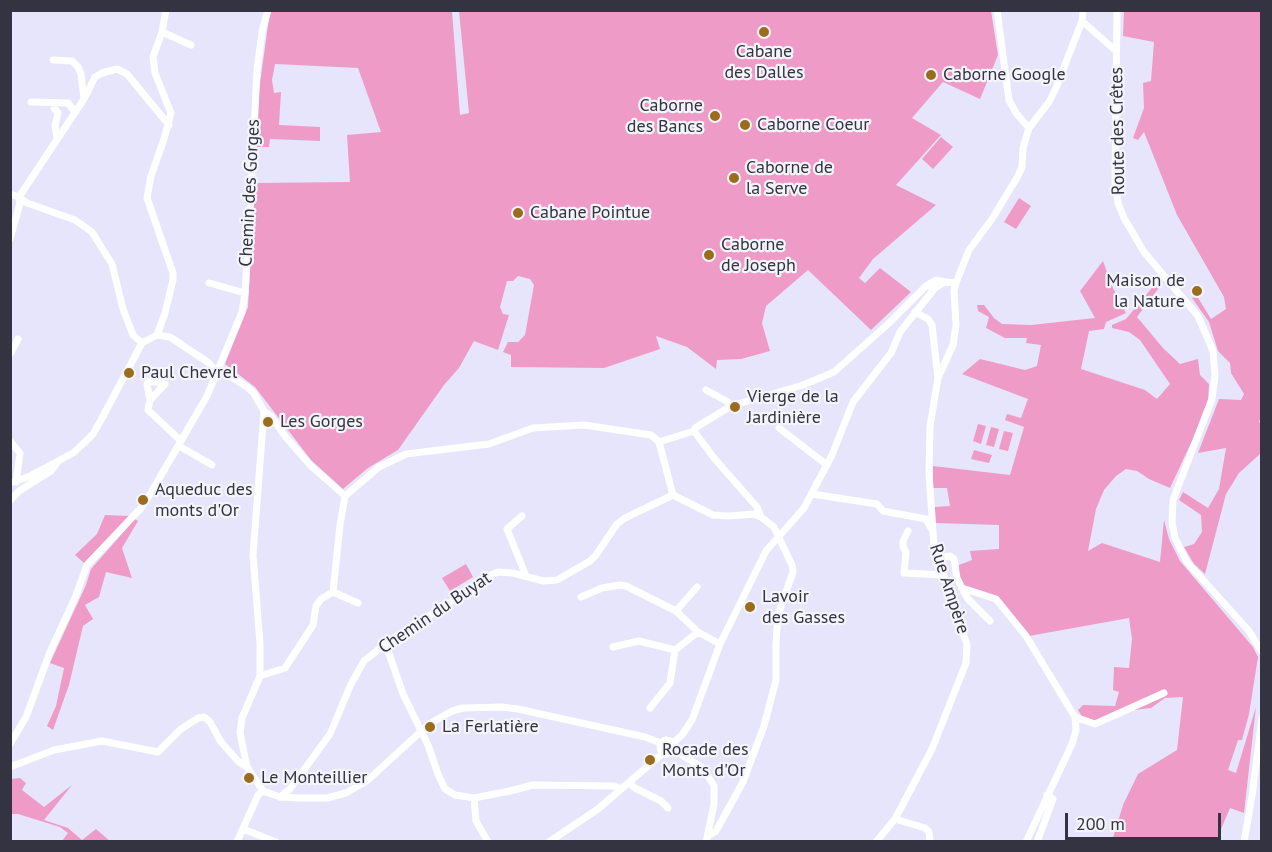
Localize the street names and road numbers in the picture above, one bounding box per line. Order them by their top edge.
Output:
street label: Route des Crêtes [1106,67,1130,195]
street label: Chemin des Gorges [235,119,265,267]
street label: Rue Ampère [924,541,974,637]
street label: Chemin du Buyat [375,567,495,659]

